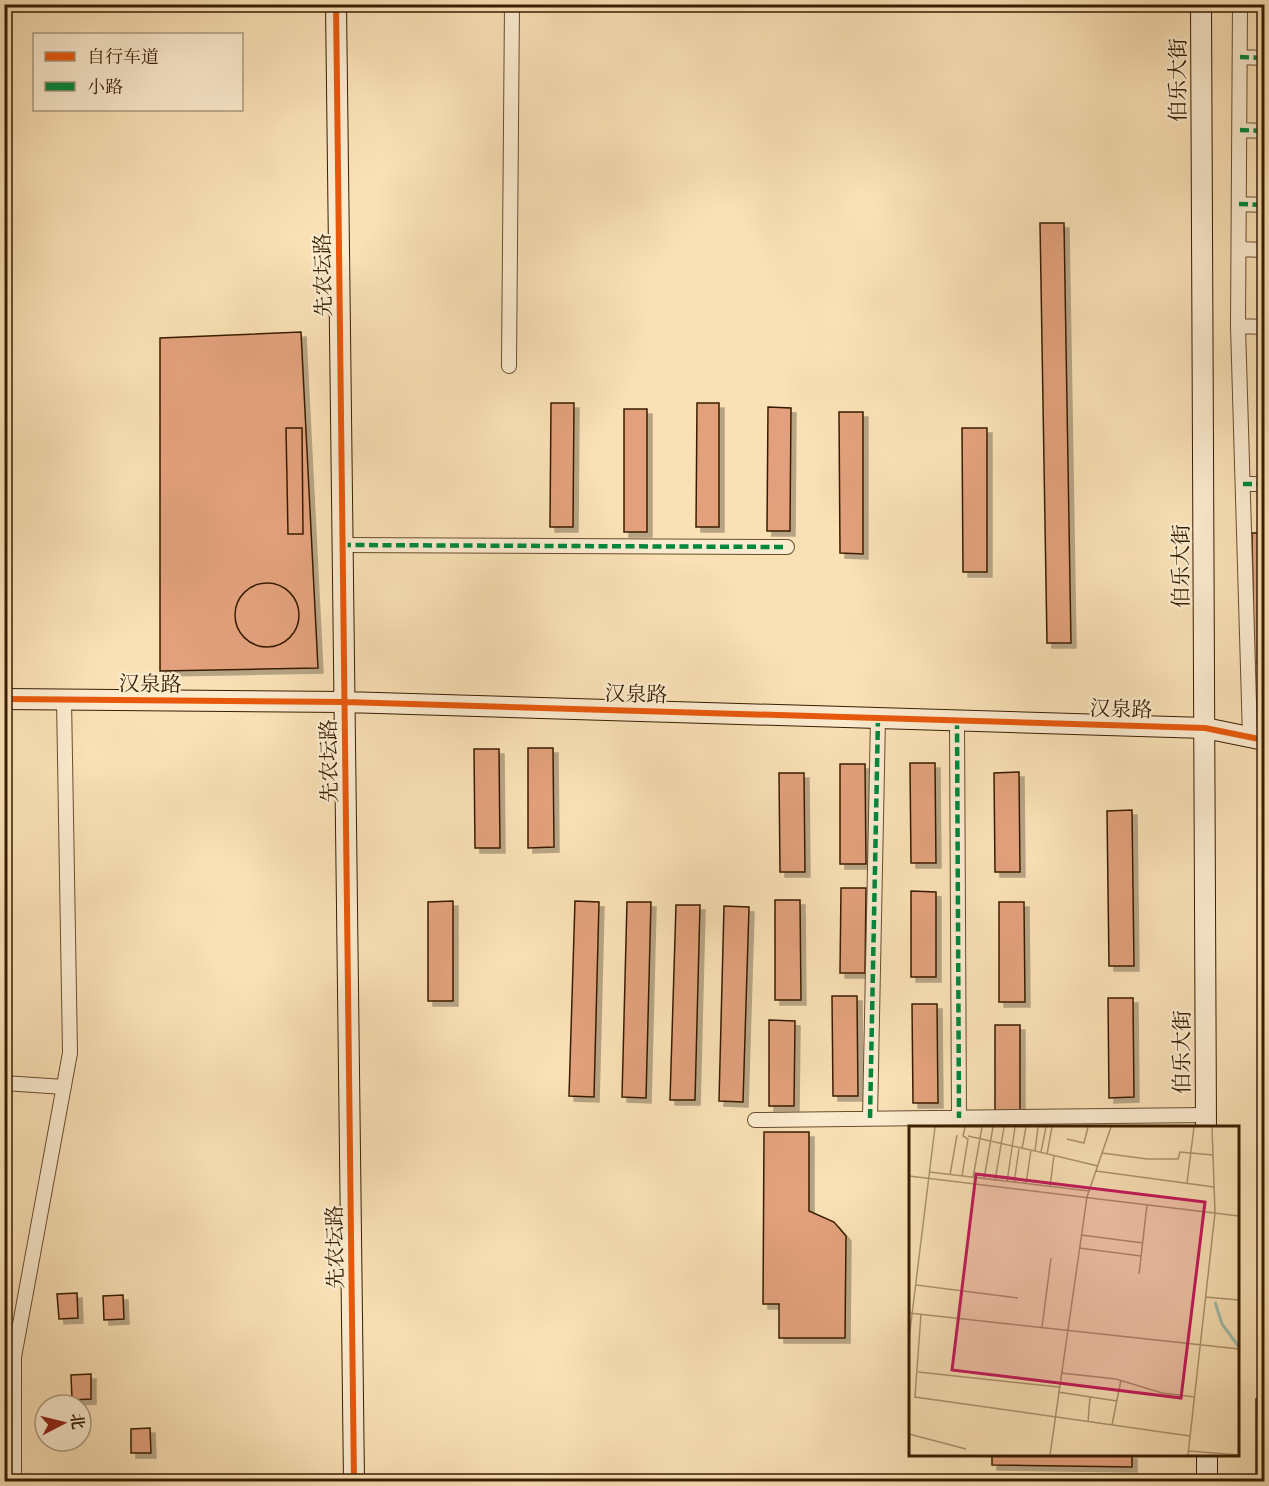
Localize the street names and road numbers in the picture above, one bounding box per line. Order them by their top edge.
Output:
street label: 伯乐大街 [1165,38,1191,122]
street label: 先农坛路 [309,233,337,317]
street label: 伯乐大街 [1168,524,1194,608]
street label: 汉泉路 [118,670,182,698]
street label: 汉泉路 [604,680,668,708]
street label: 汉泉路 [1089,695,1153,723]
street label: 先农坛路 [315,719,343,803]
street label: 伯乐大街 [1169,1010,1195,1094]
street label: 先农坛路 [321,1205,349,1289]

